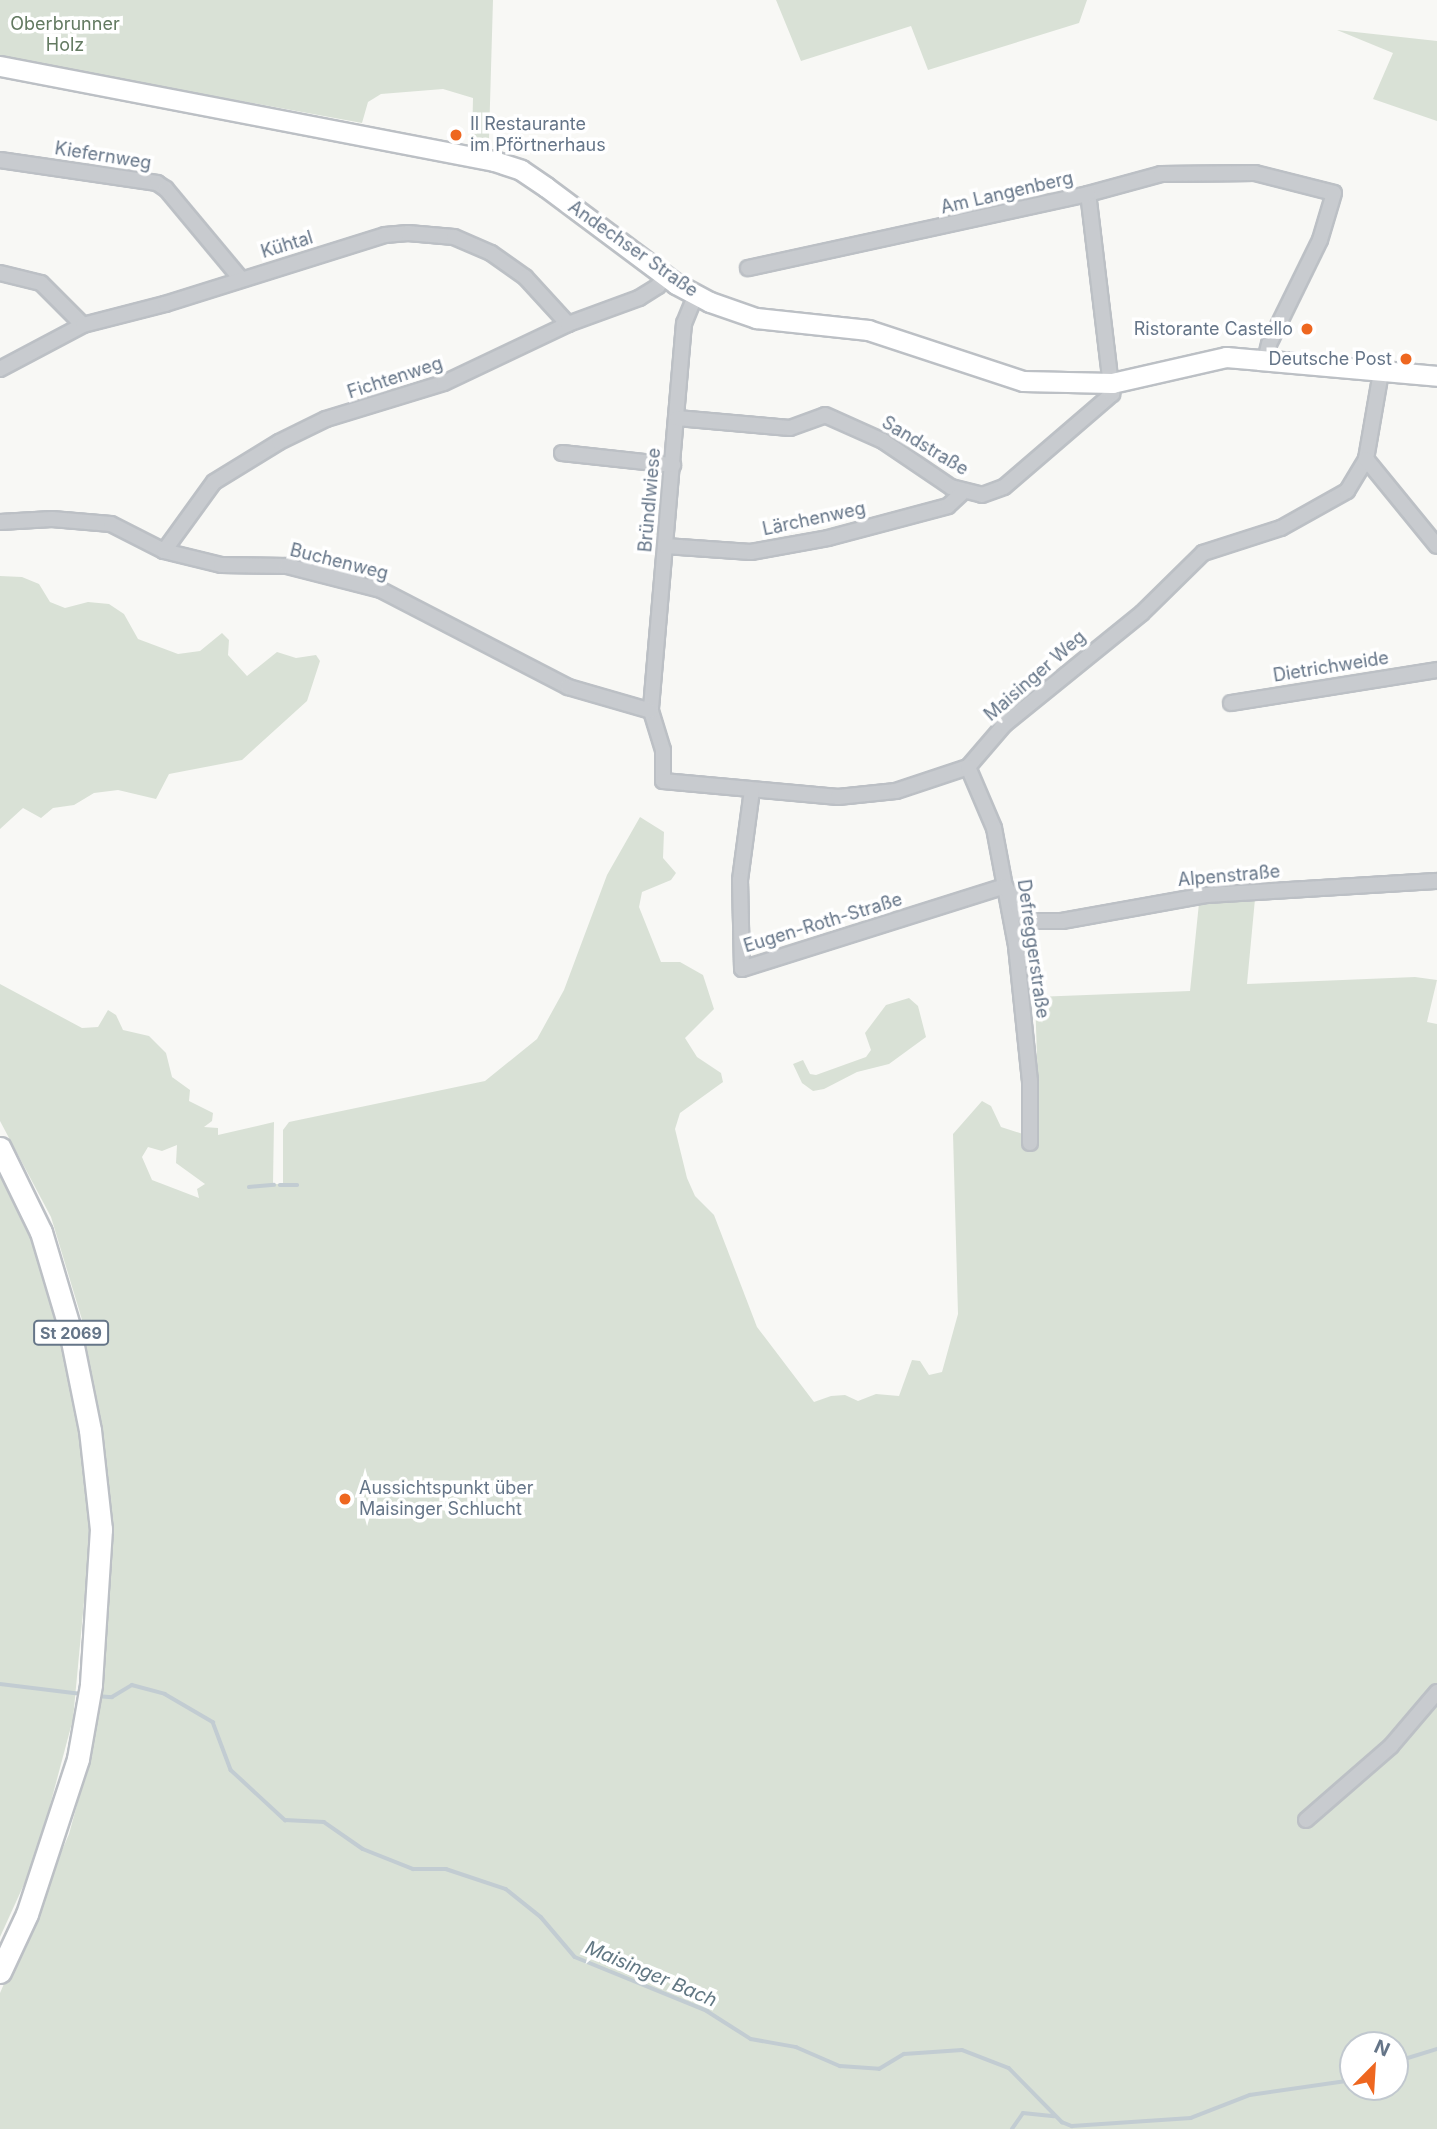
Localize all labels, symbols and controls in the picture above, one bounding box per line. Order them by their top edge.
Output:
park label: Oberbrunner Holz [10,14,120,56]
place label: Il Restaurante im Pförtnerhaus [470,114,606,156]
marker: Il Restaurante im Pförtnerhaus [448,127,464,143]
street label: Kiefernweg [53,138,153,174]
street label: Am Langenberg [939,167,1075,219]
street label: Andechser Straße [564,196,702,302]
street label: Kühtal [258,227,316,263]
place label: Ristorante Castello [1134,318,1293,340]
marker: Ristorante Castello [1299,321,1315,337]
place label: Deutsche Post [1269,348,1392,370]
marker: Deutsche Post [1398,351,1414,367]
street label: Fichtenweg [345,352,445,404]
street label: Sandstraße [878,412,972,480]
street label: Bründlwiese [635,447,665,553]
street label: Lärchenweg [761,498,867,540]
street label: Buchenweg [288,539,390,585]
street label: Maisinger Weg [980,626,1090,726]
street label: Dietrichweide [1272,647,1390,687]
street label: Alpenstraße [1177,861,1281,891]
street label: Defreggerstraße [1013,878,1053,1020]
street label: Eugen-Roth-Straße [741,889,905,957]
road number: St 2069 [32,1320,110,1345]
place label: Aussichtspunkt über Maisinger Schlucht [359,1478,534,1520]
marker: Aussichtspunkt über Maisinger Schlucht [337,1491,353,1507]
water label: Maisinger Bach [582,1936,720,2012]
north arrow [1339,2031,1409,2101]
text: N [1371,2035,1393,2062]

